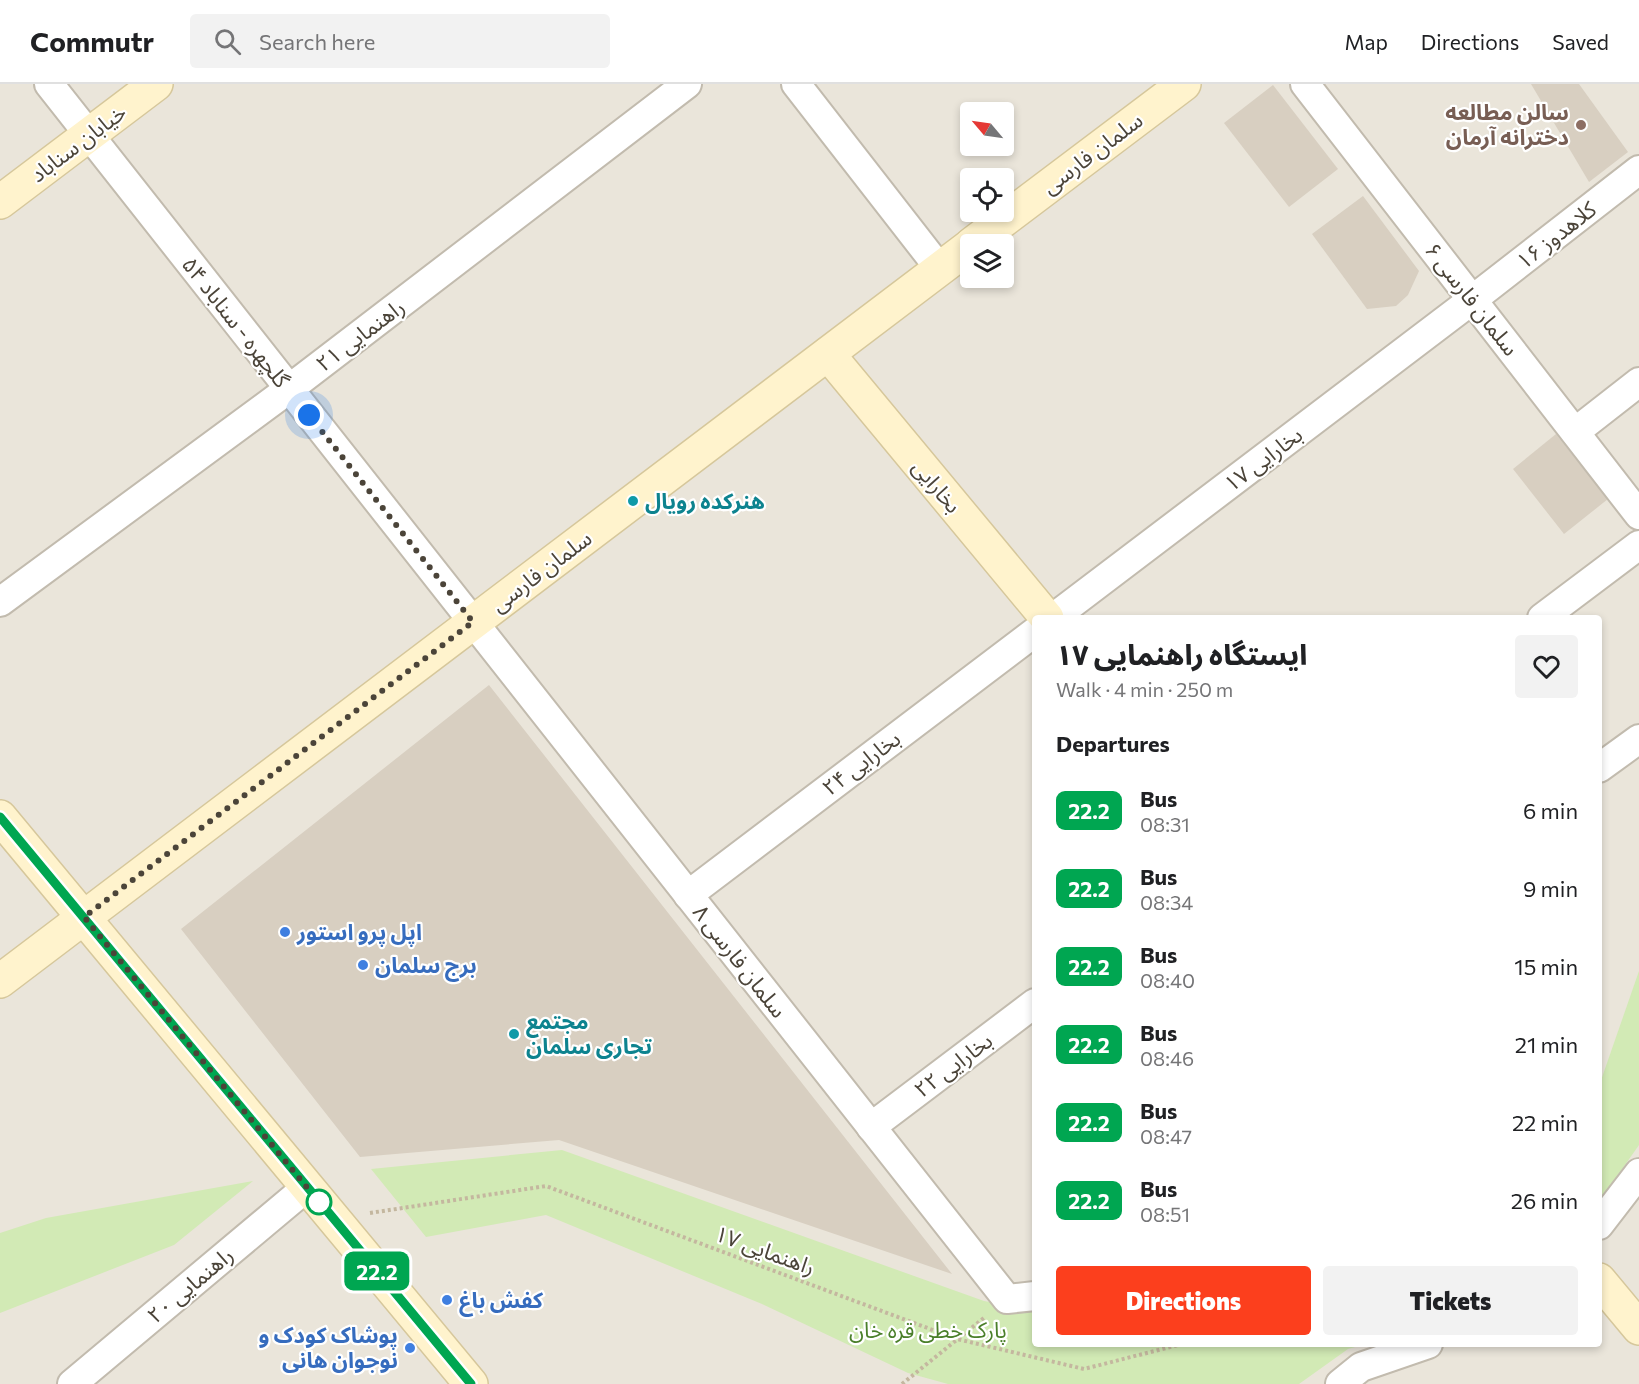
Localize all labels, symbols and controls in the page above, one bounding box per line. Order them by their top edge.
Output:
search box [190,14,610,68]
text: Commutr [30,24,154,58]
icon: search [211,25,244,58]
text: Search here [259,28,375,55]
text: Map [1345,29,1388,54]
text: Directions [1421,29,1519,54]
text: Saved [1552,29,1609,54]
street label: خیابان سناباد [24,98,131,187]
place label: سالن مطالعه دخترانه آرمان [1445,98,1569,151]
north arrow [960,102,1014,156]
map controls [960,102,1014,288]
street label: سلمان فارسی [1036,106,1148,200]
marker: سالن مطالعه دخترانه آرمان [1574,118,1588,132]
button: locate [960,168,1014,222]
street label: کلاهدوز ۱۶ [1510,194,1602,275]
button: layers [960,234,1014,288]
street label: سلمان فارسی ۶ [1419,237,1525,361]
street label: گلچهره - سناباد ۵۴ [175,251,296,395]
street label: راهنمایی ۲۱ [310,292,410,378]
your location [294,400,324,430]
street label: بخارایی ۱۷ [1218,420,1308,498]
street label: بخارایی [906,453,968,519]
place label: هنرکده رویال [645,487,765,515]
marker: هنرکده رویال [626,494,640,508]
street label: سلمان فارسی [485,524,597,618]
button: heart [1515,635,1578,698]
text: ایستگاه راهنمایی ۱۷ [1056,637,1307,671]
text: Walk · 4 min · 250 m [1056,677,1233,701]
street label: بخارایی ۲۴ [816,724,906,802]
text: Departures [1056,730,1170,757]
text: Bus [1140,785,1177,812]
text: 6 min [1523,797,1578,824]
text: 22.2 [1068,798,1110,823]
text: 08:31 [1140,812,1190,836]
text: Bus [1140,863,1177,890]
text: 9 min [1523,875,1578,902]
text: 22.2 [1068,876,1110,901]
text: 08:34 [1140,890,1193,914]
street label: سلمان فارسی ۸ [687,899,793,1023]
place label: اپل پرو استور [296,918,422,947]
marker: اپل پرو استور [278,925,292,939]
text: Bus [1140,941,1177,968]
place label: برج سلمان [375,951,477,982]
text: 15 min [1514,953,1578,980]
text: 22.2 [1068,954,1110,979]
marker: برج سلمان [356,958,370,972]
text: 08:40 [1140,968,1195,992]
place label: مجتمع تجاری سلمان [526,1007,652,1060]
text: Bus [1140,1019,1177,1046]
street label: بخارایی ۲۲ [908,1026,998,1104]
marker: مجتمع تجاری سلمان [507,1027,521,1041]
text: 21 min [1515,1031,1578,1058]
text: 22.2 [1068,1032,1110,1057]
text: 08:46 [1140,1046,1194,1070]
text: Bus [1140,1097,1177,1124]
text: 22 min [1512,1109,1578,1136]
text: 22.2 [1068,1110,1110,1135]
text: 08:47 [1140,1124,1192,1148]
text: Bus [1140,1175,1177,1202]
text: 26 min [1511,1187,1578,1214]
text: 22.2 [1068,1188,1110,1213]
unlabelled marker [306,1189,332,1215]
text: 08:51 [1140,1202,1190,1226]
street label: راهنمایی ۱۷ [711,1219,819,1281]
street label: راهنمایی ۲۰ [141,1241,239,1329]
line badge: 22.2 [335,1252,419,1290]
text: 22.2 [356,1259,398,1284]
button: Directions [1056,1266,1311,1335]
button: Tickets [1323,1266,1578,1335]
place label: کفش باغ [459,1286,544,1317]
marker: کفش باغ [440,1293,454,1307]
park label: پارک خطی قره خان [849,1316,1007,1345]
place label: پوشاک کودک و نوجوان هانی [258,1321,398,1373]
marker: پوشاک کودک و نوجوان هانی [403,1341,417,1355]

